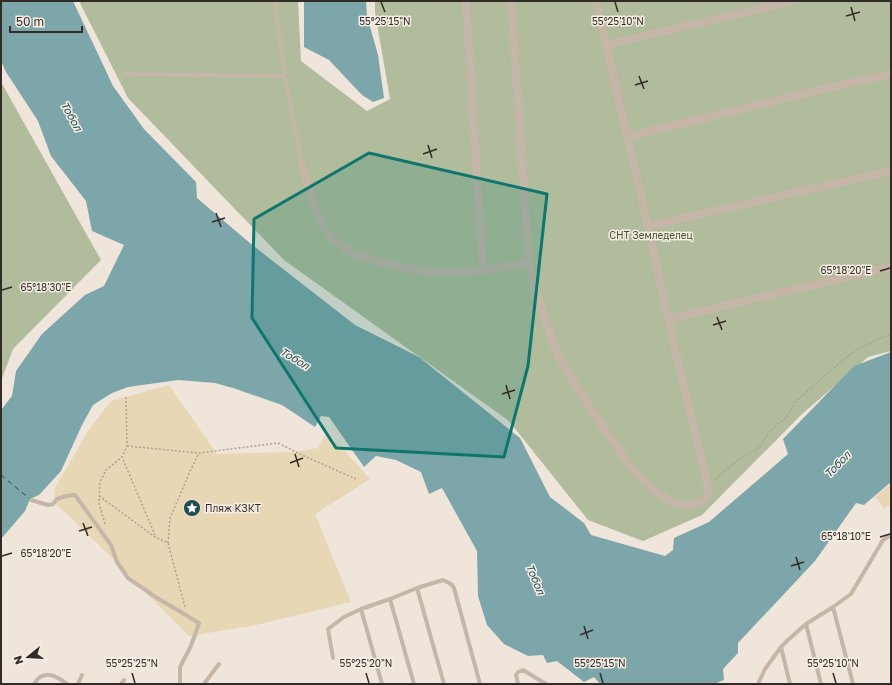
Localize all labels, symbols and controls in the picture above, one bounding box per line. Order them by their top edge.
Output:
scale bar [10,8,82,34]
text: 50 m [16,14,44,29]
text: 55°25'15"N [359,15,411,27]
text: 55°25'10"N [592,15,644,27]
water label: Тобол [59,99,86,134]
park label: СНТ Земледелец [609,229,693,241]
text: 65°18'20"E [821,264,871,276]
text: 65°18'30"E [21,281,71,293]
water label: Тобол [278,344,313,373]
water label: Тобол [821,447,854,480]
place icon: Пляж КЗКТ [182,498,202,518]
place label: Пляж КЗКТ [205,502,261,514]
text: 65°18'10"E [821,530,871,542]
text: 65°18'20"E [21,547,71,559]
water label: Тобол [524,562,549,598]
north arrow [8,637,48,677]
text: N [11,654,25,666]
text: 55°25'25"N [106,657,158,669]
text: 55°25'20"N [340,657,392,669]
text: 55°25'15"N [574,657,626,669]
text: 55°25'10"N [807,657,859,669]

